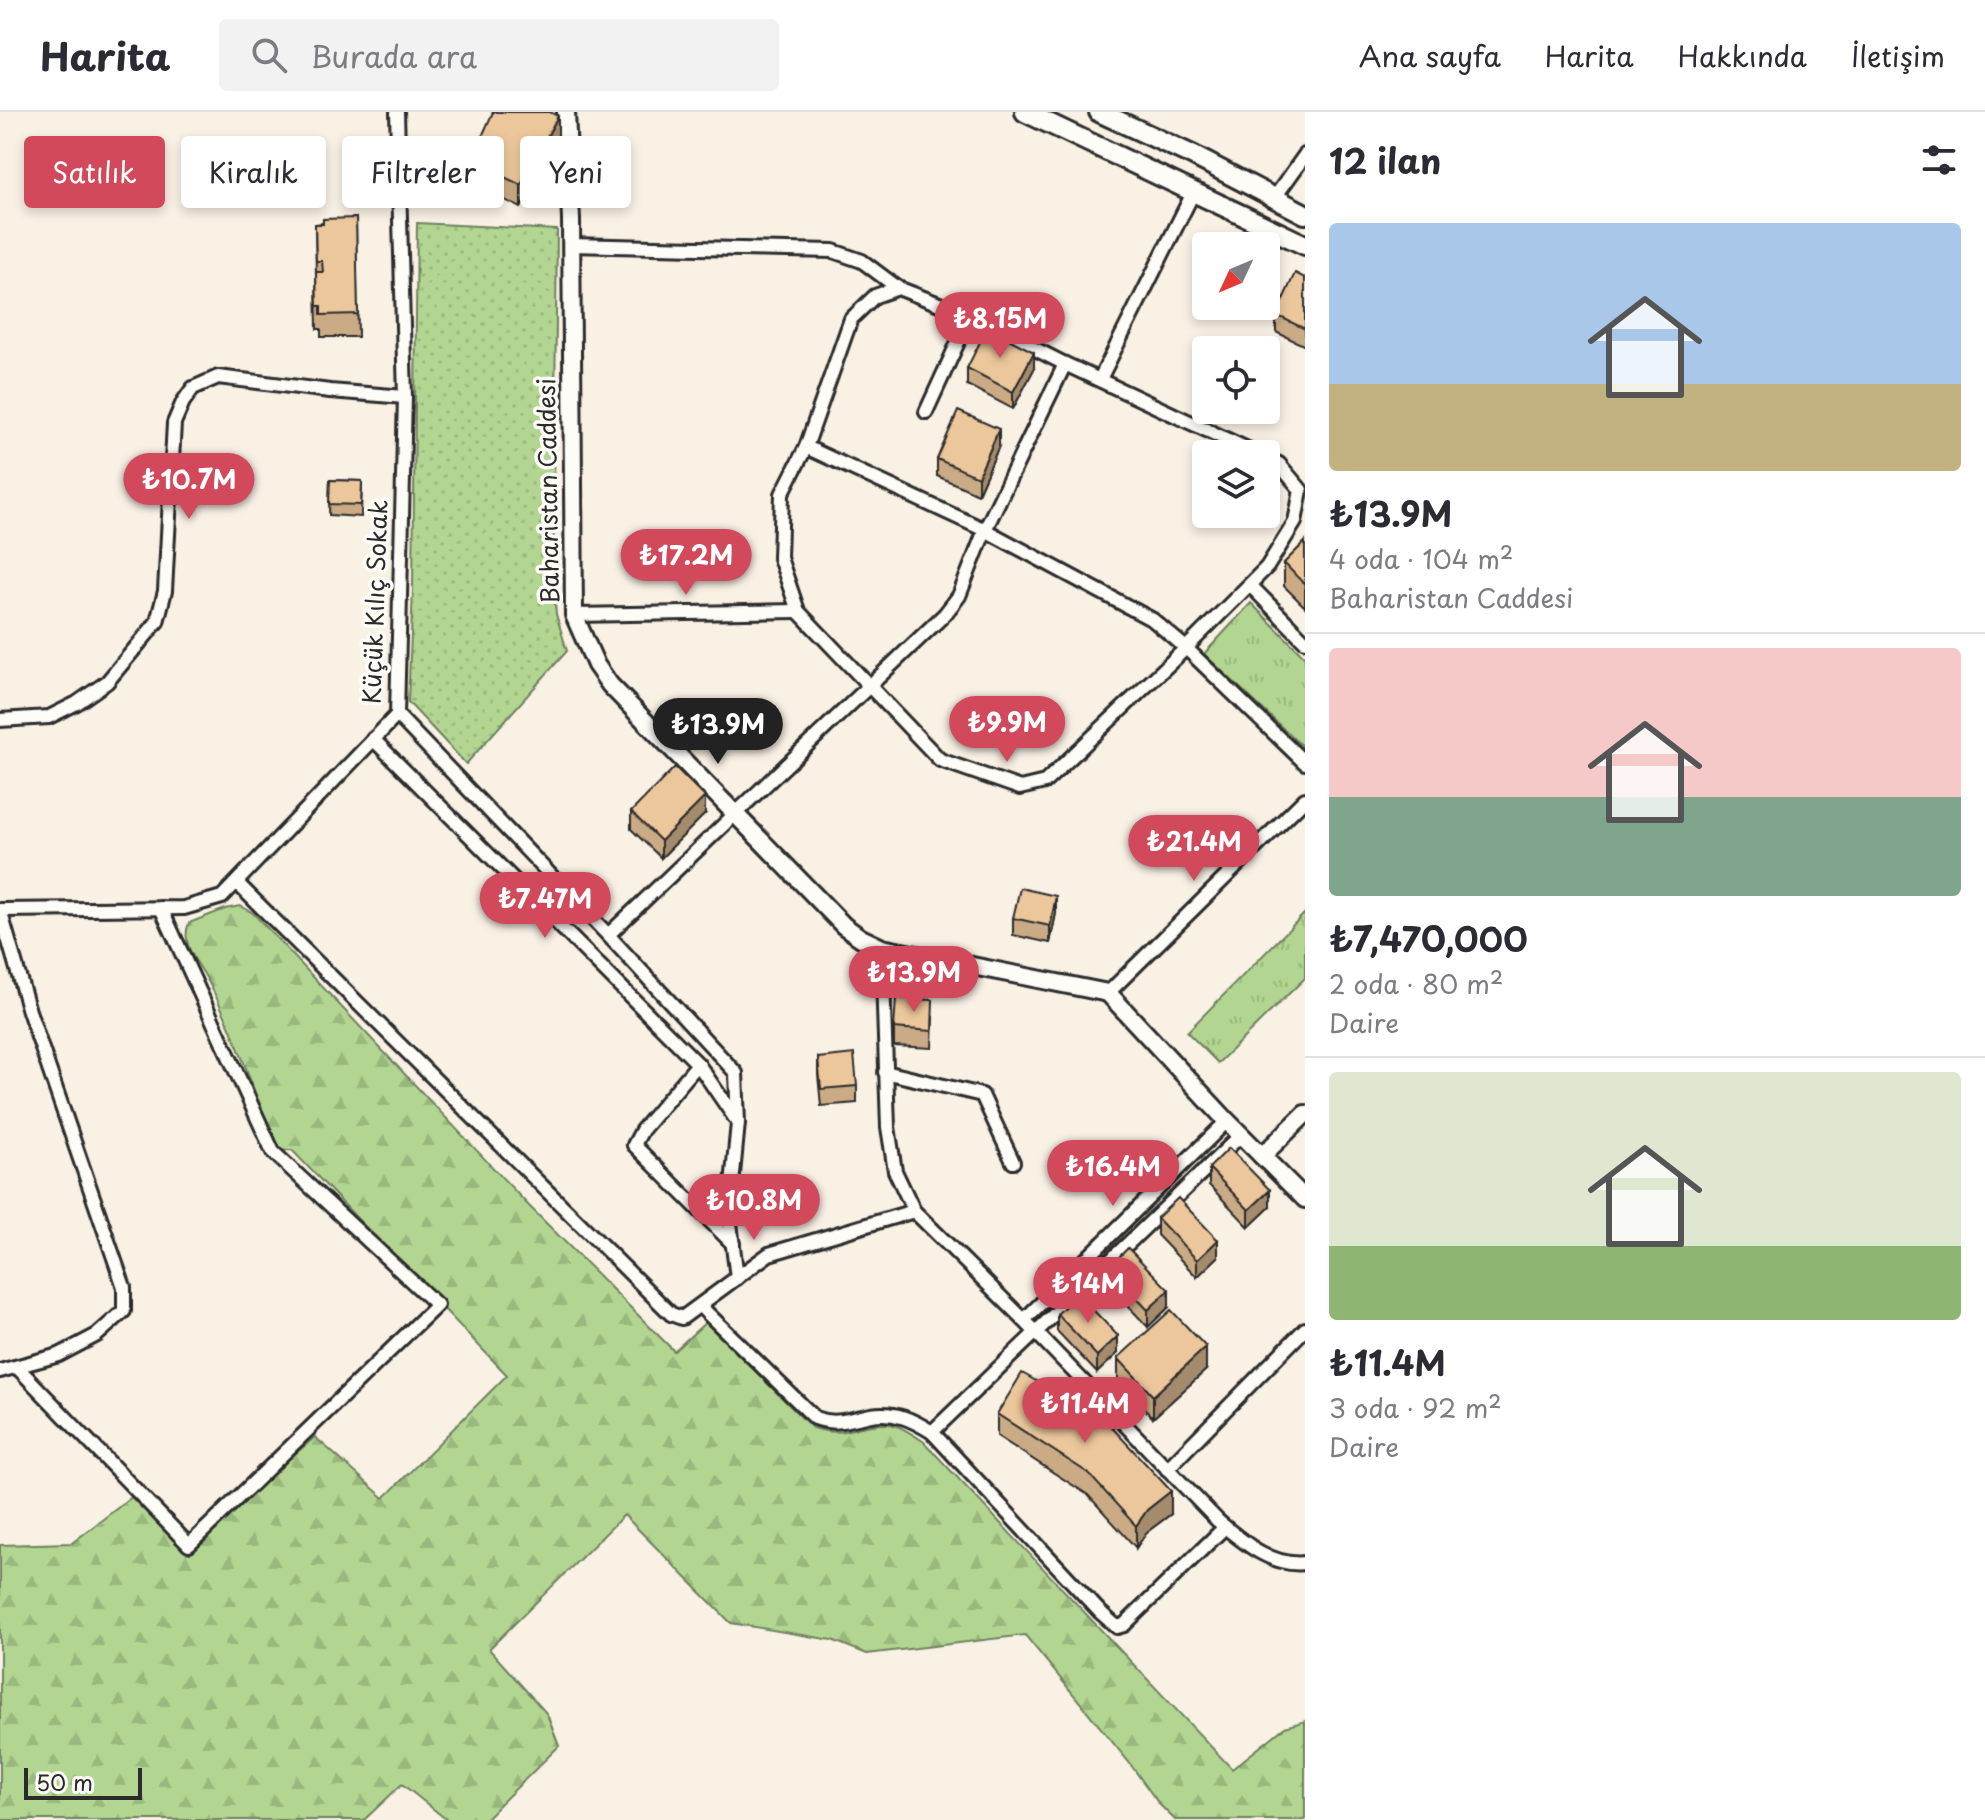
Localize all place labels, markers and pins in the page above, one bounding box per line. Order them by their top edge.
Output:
pin: ₺8.15M [935,292,1065,360]
pin: ₺10.7M [124,453,254,521]
pin: ₺17.2M [621,529,751,597]
pin: ₺9.9M [951,696,1063,764]
pin: ₺13.9M [653,698,783,766]
pin: ₺21.4M [1129,815,1259,883]
pin: ₺7.47M [480,872,610,940]
pin: ₺13.9M [849,946,979,1014]
pin: ₺16.4M [1048,1140,1178,1208]
pin: ₺10.8M [689,1174,819,1242]
pin: ₺14M [1041,1257,1135,1325]
pin: ₺11.4M [1020,1377,1150,1445]

